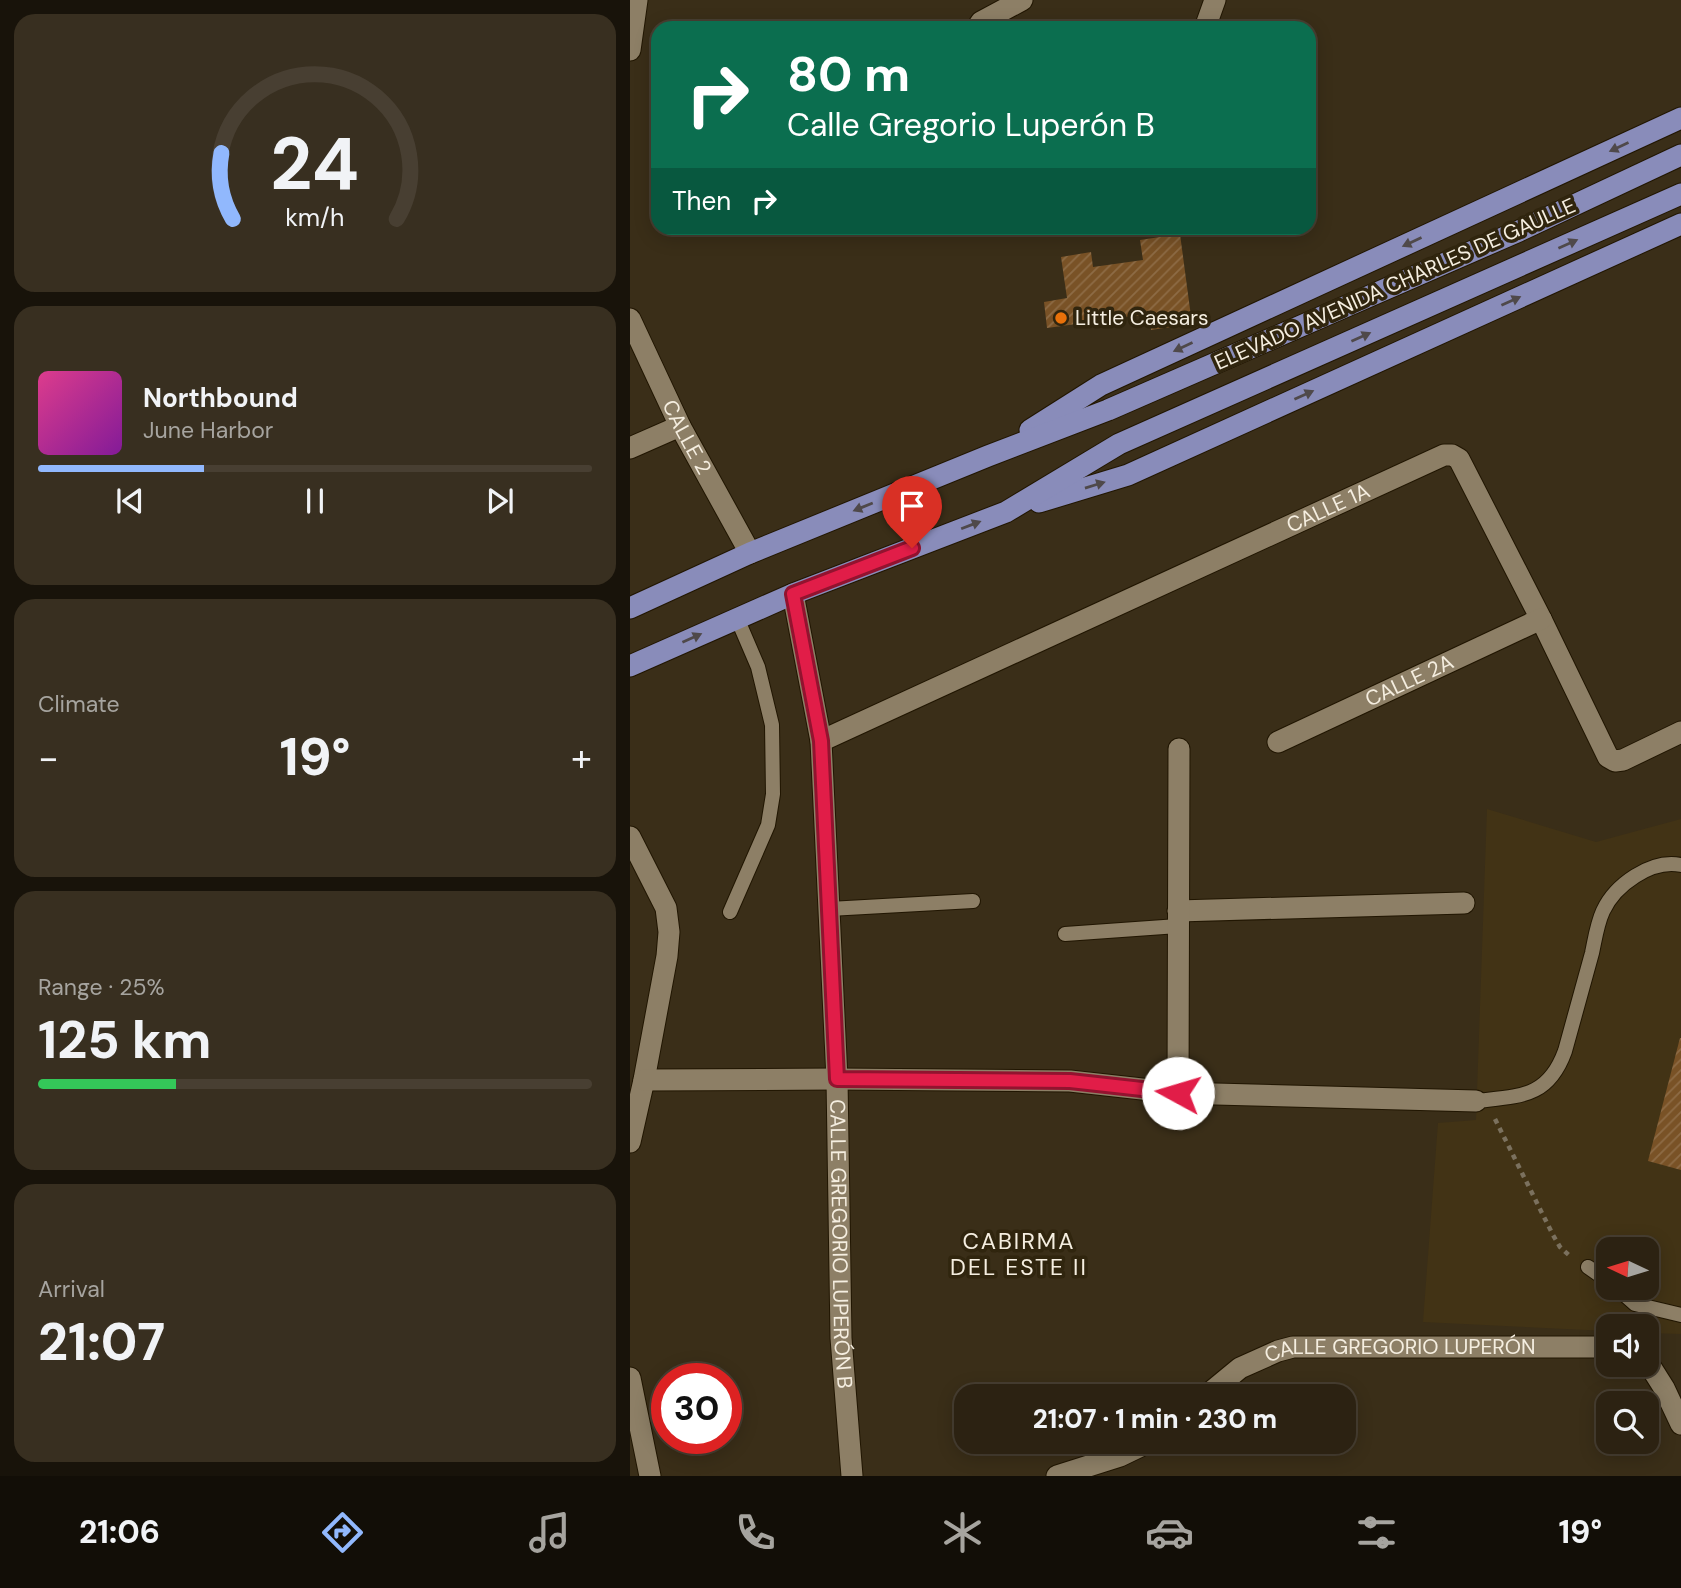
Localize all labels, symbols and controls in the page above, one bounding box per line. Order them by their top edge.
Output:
text: 80 m [787,42,910,106]
icon: right [672,49,763,140]
text: Calle Gregorio Luperón B [787,104,1155,146]
text: 24 [271,118,359,213]
one-way arrow [1609,141,1629,153]
icon: right [745,182,783,220]
text: Then [672,184,731,218]
street label: ELEVADO AVENIDA CHARLES DE GAULLE [1210,191,1580,377]
text: km/h [285,201,345,234]
one-way arrow [1402,236,1422,248]
one-way arrow [1558,238,1579,249]
one-way arrow [1501,295,1521,307]
place label: Little Caesars [1075,304,1208,332]
marker: Little Caesars [1053,310,1069,326]
one-way arrow [1351,331,1371,343]
one-way arrow [1173,342,1194,353]
text: Northbound [143,381,298,415]
one-way arrow [1294,389,1314,401]
street label: CALLE 2 [656,395,718,479]
text: June Harbor [143,415,273,445]
pin [882,476,942,548]
street label: CALLE 1A [1282,477,1374,539]
one-way arrow [1085,479,1106,489]
icon: previous [111,482,149,520]
icon: pause [296,482,334,520]
icon: next [481,482,519,520]
icon: arrive [893,487,931,525]
one-way arrow [852,502,873,513]
one-way arrow [961,520,982,531]
one-way arrow [682,632,702,644]
street label: CALLE 2A [1361,648,1458,713]
text: Climate [38,689,120,719]
text: 19° [279,723,351,791]
text: − [38,733,59,783]
text: + [571,733,592,783]
text: Range · 25% [38,972,165,1002]
text: 125 km [38,1006,211,1074]
position arrow [1141,1056,1215,1130]
street label: CALLE GREGORIO LUPERÓN B [823,1099,859,1390]
district label: CABIRMA DEL ESTE II [950,1226,1088,1282]
north arrow [1596,1237,1659,1300]
map controls [1596,1237,1659,1454]
text: Arrival [38,1274,105,1304]
text: 21:07 [38,1308,165,1376]
button: sound [1596,1314,1659,1377]
street label: CALLE GREGORIO LUPERÓN [1260,1333,1536,1369]
speed limit sign: 30 [651,1363,742,1454]
button: search [1596,1391,1659,1454]
text: 21:07 · 1 min · 230 m [1033,1402,1277,1436]
icon: directions [318,1508,367,1557]
icon: music [525,1508,574,1557]
icon: phone [731,1508,780,1557]
icon: climate [938,1508,987,1557]
icon: car [1145,1508,1194,1557]
icon: filters [1352,1508,1401,1557]
text: 21:06 [79,1511,160,1553]
text: 19° [1558,1511,1602,1553]

